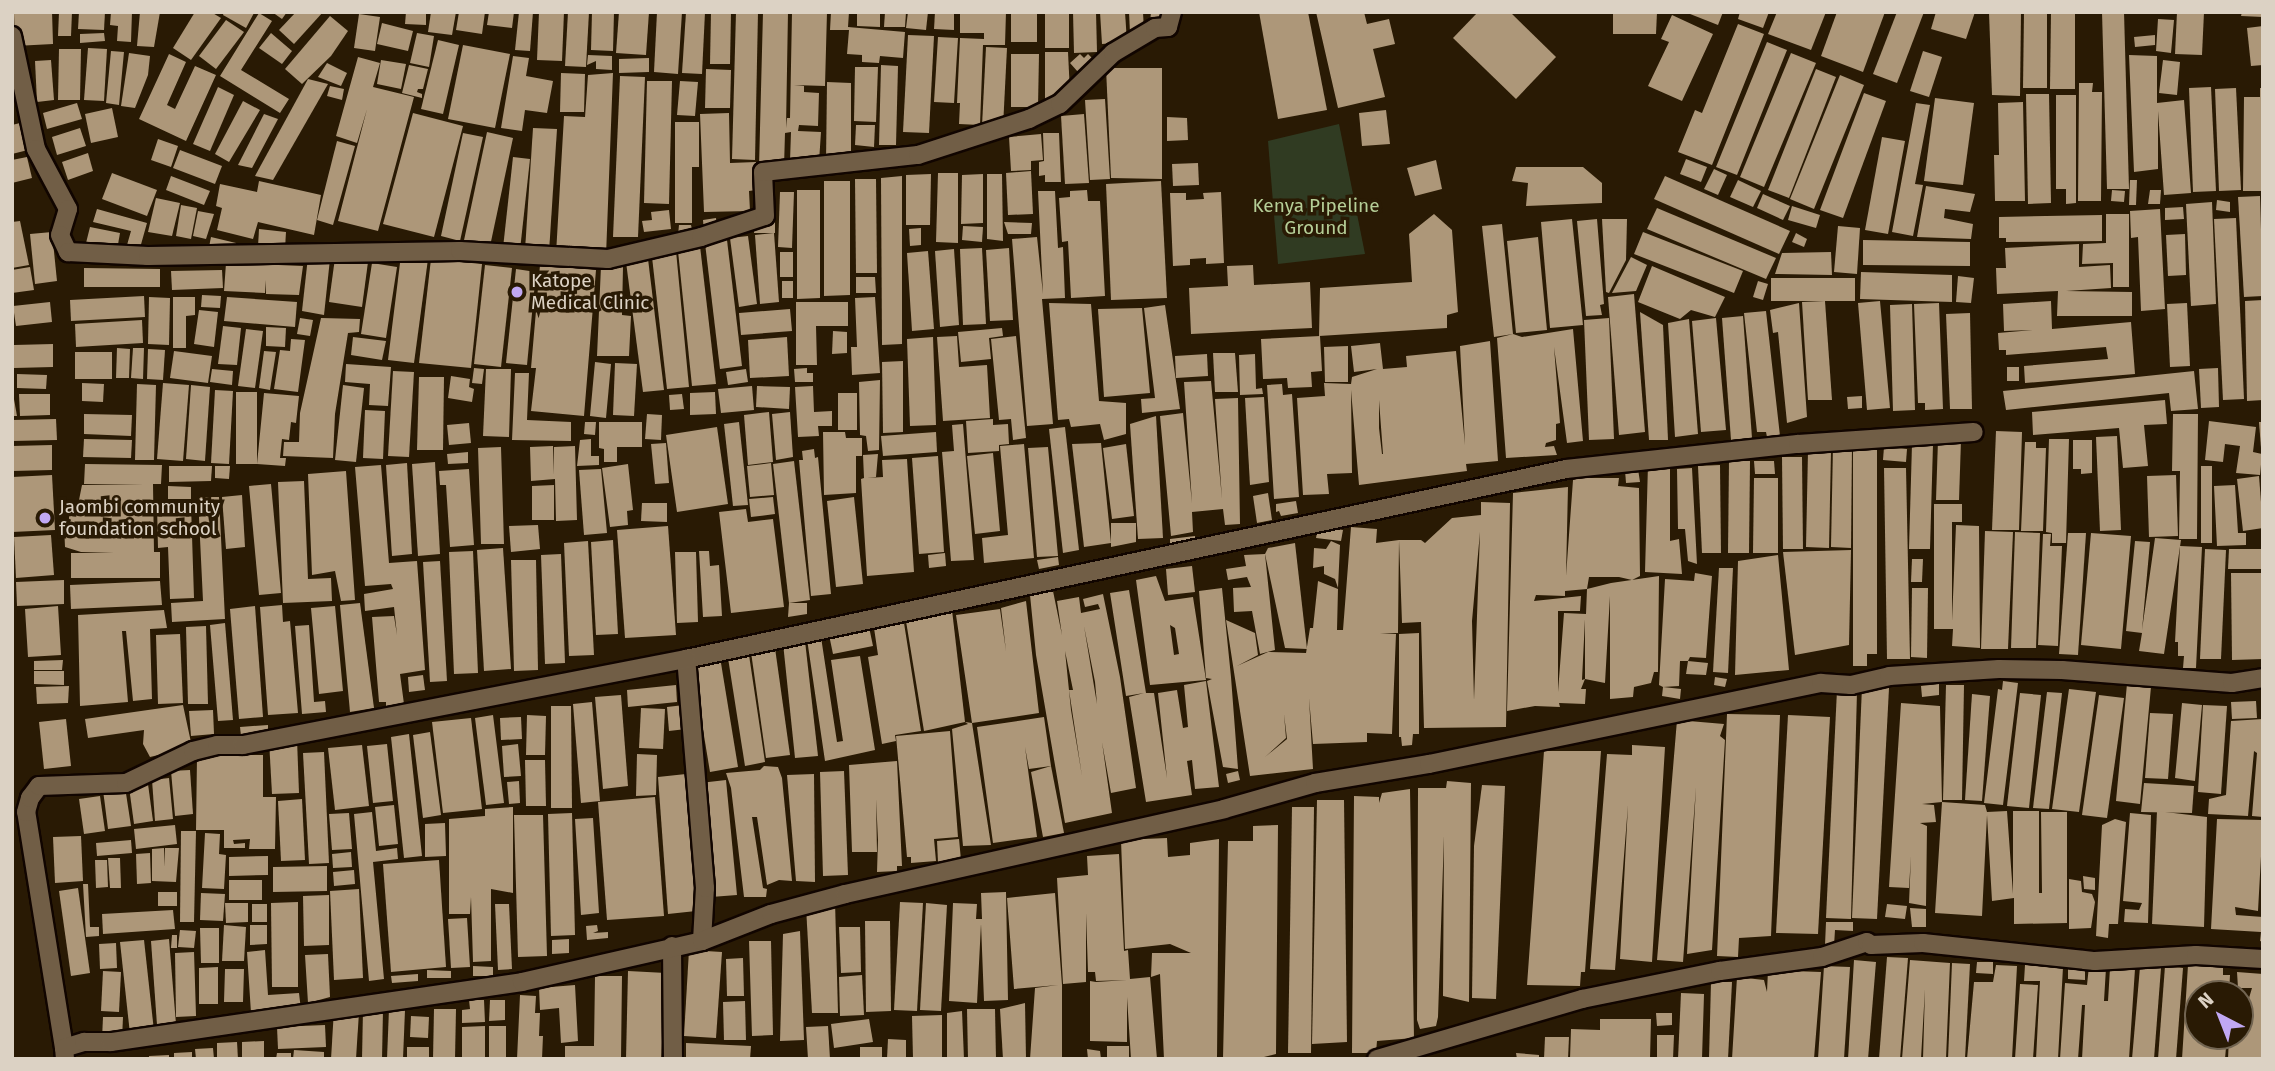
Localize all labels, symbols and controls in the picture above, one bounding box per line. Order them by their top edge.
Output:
park label: Kenya Pipeline Ground [1252,195,1380,239]
place label: Katope Medical Clinic [531,270,649,314]
marker: Katope Medical Clinic [509,284,525,300]
place label: Jaombi community foundation school [59,496,220,540]
marker: Jaombi community foundation school [37,510,53,526]
north arrow [2184,980,2254,1050]
text: N [2194,988,2218,1013]

